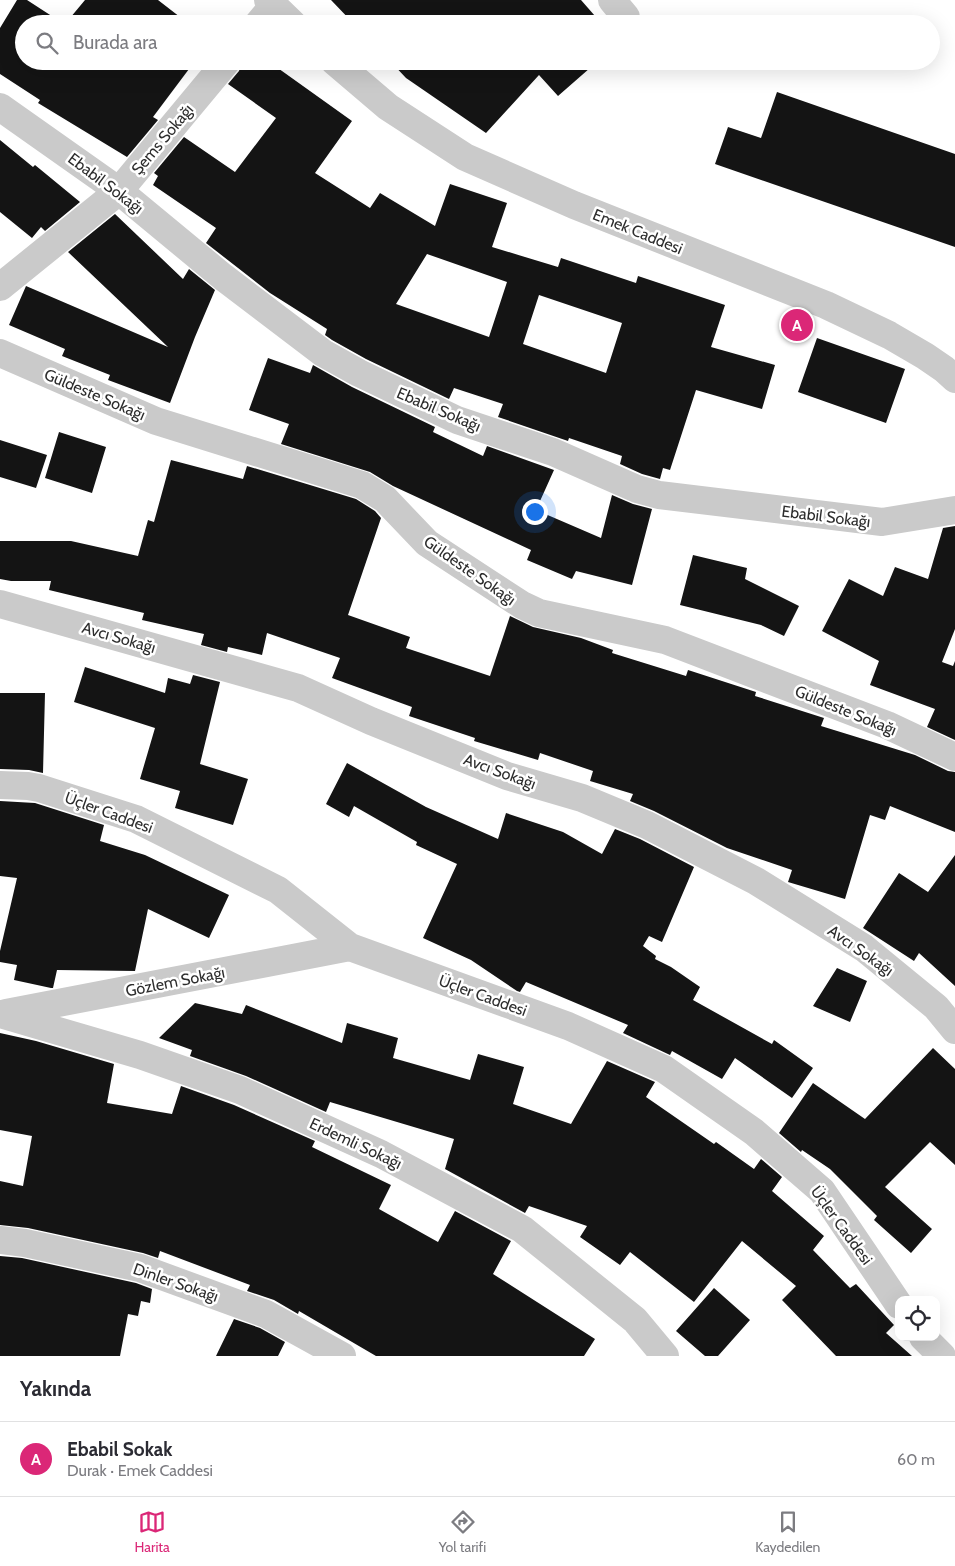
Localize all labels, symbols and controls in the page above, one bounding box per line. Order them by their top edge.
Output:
search box [15,15,940,70]
icon: search [33,29,61,57]
text: Burada ara [73,31,157,54]
street label: Şems Sokağı [127,100,197,178]
street label: Ebabil Sokağı [64,149,147,218]
street label: Emek Caddesi [590,205,686,258]
pin: A [781,306,813,344]
street label: Güldeste Sokağı [41,365,148,424]
street label: Ebabil Sokağı [394,383,484,436]
your location [522,499,548,525]
street label: Ebabil Sokağı [780,502,871,531]
street label: Güldeste Sokağı [420,532,519,609]
street label: Avcı Sokağı [80,618,158,657]
street label: Güldeste Sokağı [792,681,899,739]
street label: Avcı Sokağı [461,750,539,793]
street label: Üçler Caddesi [62,788,156,837]
street label: Avcı Sokağı [824,921,897,980]
street label: Gözlem Sokağı [124,963,226,1000]
street label: Üçler Caddesi [436,971,530,1020]
street label: Erdemli Sokağı [307,1114,405,1173]
street label: Üçler Caddesi [807,1182,877,1268]
street label: Dinler Sokağı [131,1259,221,1306]
map controls [895,1296,940,1341]
button: locate [895,1296,940,1341]
text: Yakında [20,1376,91,1401]
text: Ebabil Sokak [67,1438,172,1461]
text: A [31,1450,41,1469]
text: 60 m [897,1450,935,1469]
text: Durak · Emek Caddesi [67,1461,213,1480]
tab: Harita [135,1508,170,1556]
tab: Yol tarifi [439,1508,486,1556]
tab: Kaydedilen [755,1508,820,1556]

